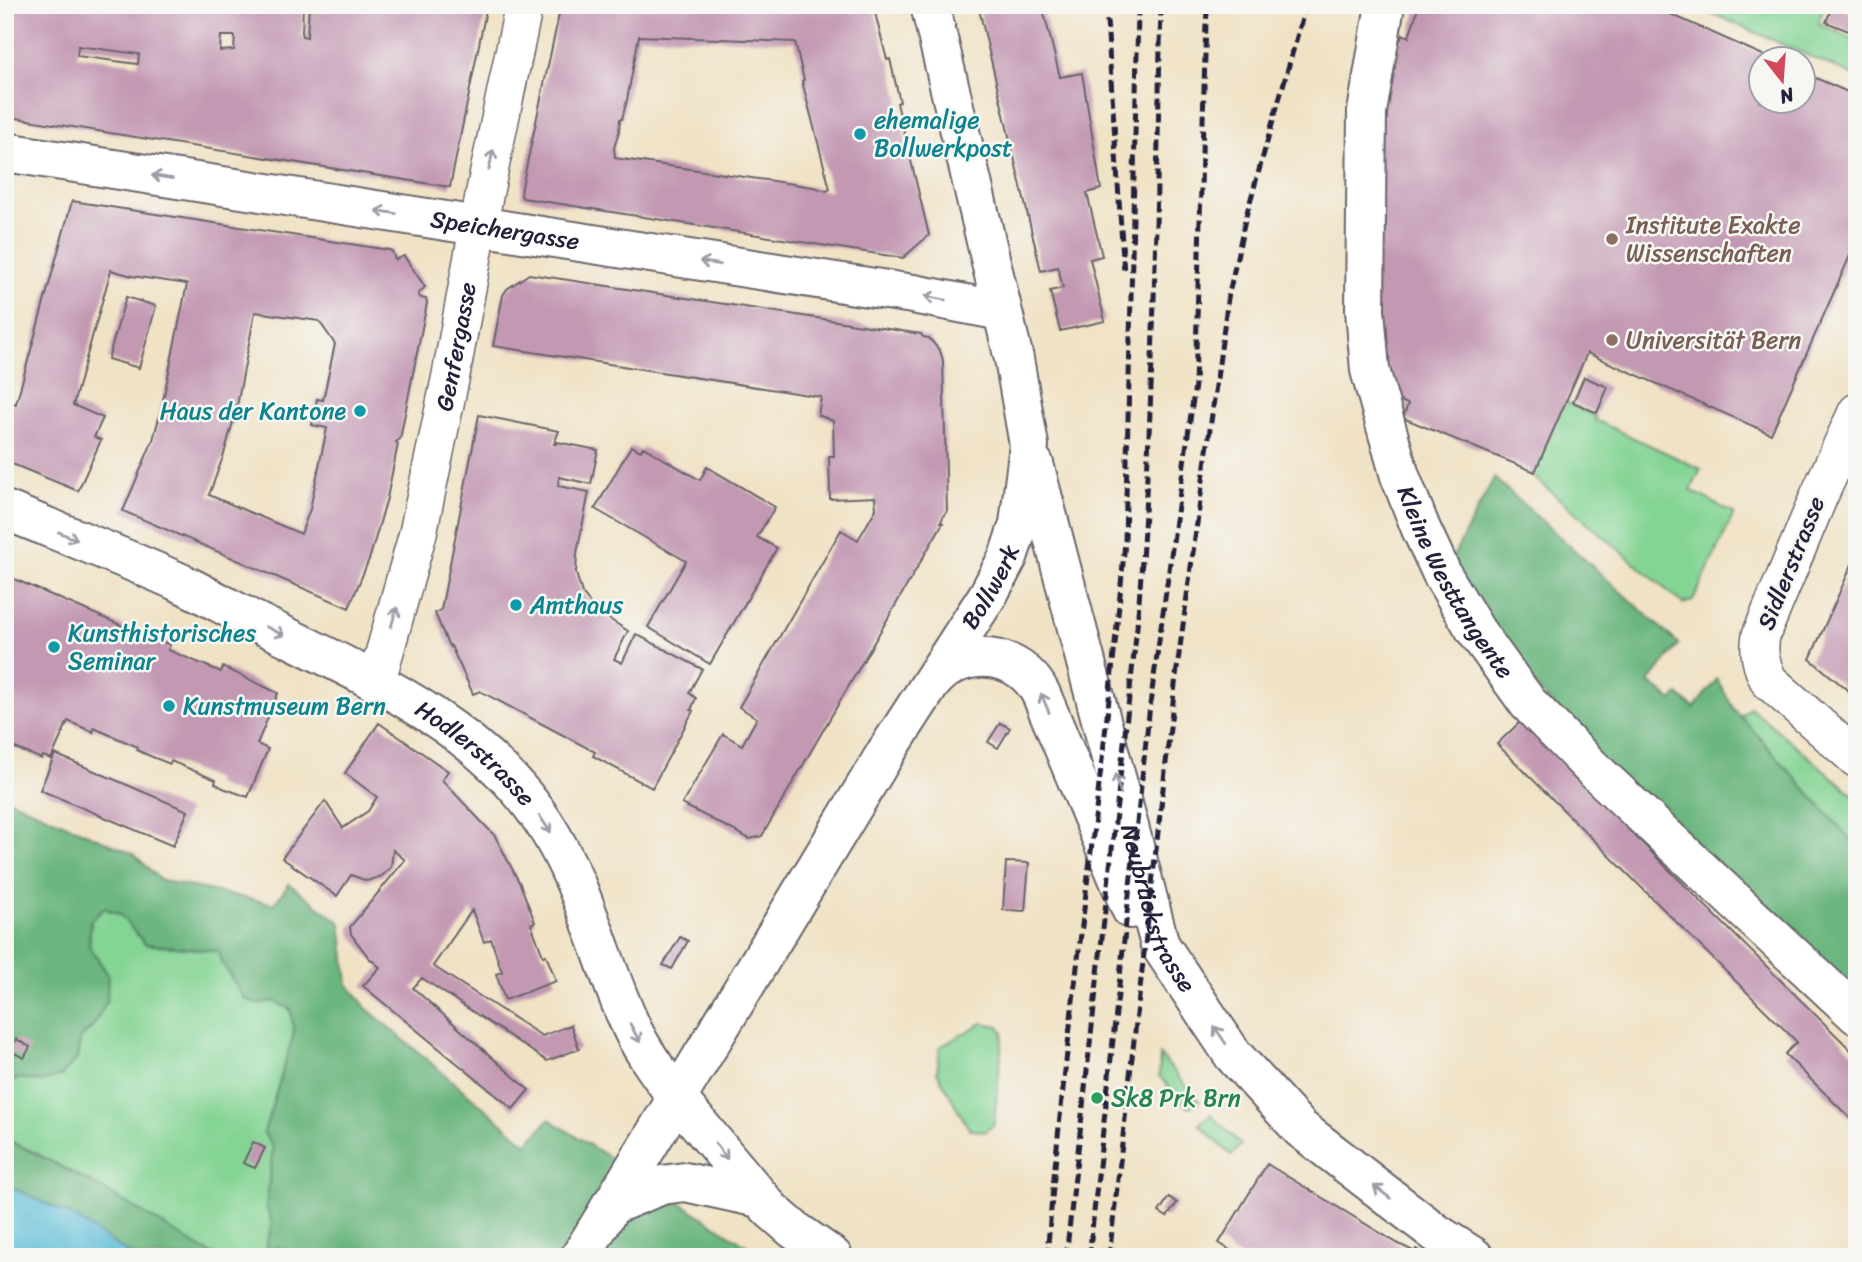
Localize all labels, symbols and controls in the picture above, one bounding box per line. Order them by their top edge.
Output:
north arrow [1746,46,1816,116]
text: N [1775,78,1799,114]
place label: ehemalige Bollwerkpost [874,99,1013,169]
marker: ehemalige Bollwerkpost [852,126,868,142]
one-way arrow [485,149,499,172]
one-way arrow [151,170,173,183]
street label: Speichergasse [428,198,582,263]
place label: Institute Exakte Wissenschaften [1625,204,1801,274]
one-way arrow [375,205,398,218]
marker: Institute Exakte Wissenschaften [1604,231,1620,247]
one-way arrow [699,256,722,269]
street label: Genfergasse [423,279,489,415]
one-way arrow [924,291,947,304]
place label: Universität Bern [1626,319,1801,361]
marker: Universität Bern [1604,332,1620,348]
place label: Haus der Kantone [160,390,346,432]
marker: Haus der Kantone [352,403,368,419]
street label: Kleine Westtangente [1385,479,1525,688]
street label: Sidlerstrasse [1745,490,1837,636]
one-way arrow [57,530,78,543]
street label: Bollwerk [950,539,1032,638]
place label: Amthaus [529,584,624,626]
marker: Amthaus [508,597,524,613]
one-way arrow [388,606,401,629]
place label: Kunsthistorisches Seminar [68,612,256,682]
one-way arrow [264,625,285,638]
marker: Kunsthistorisches Seminar [46,639,62,655]
place label: Kunstmuseum Bern [183,685,386,727]
street label: Hodlerstrasse [406,689,546,816]
one-way arrow [1037,693,1050,715]
marker: Kunstmuseum Bern [161,698,177,714]
one-way arrow [1111,774,1124,796]
one-way arrow [538,814,552,834]
street label: Neubrückstrasse [1108,819,1207,1002]
one-way arrow [628,1022,642,1043]
one-way arrow [1213,1025,1227,1045]
place label: Sk8 Prk Brn [1111,1077,1241,1119]
marker: Sk8 Prk Brn [1089,1090,1105,1106]
one-way arrow [714,1141,729,1159]
one-way arrow [1373,1184,1392,1199]

